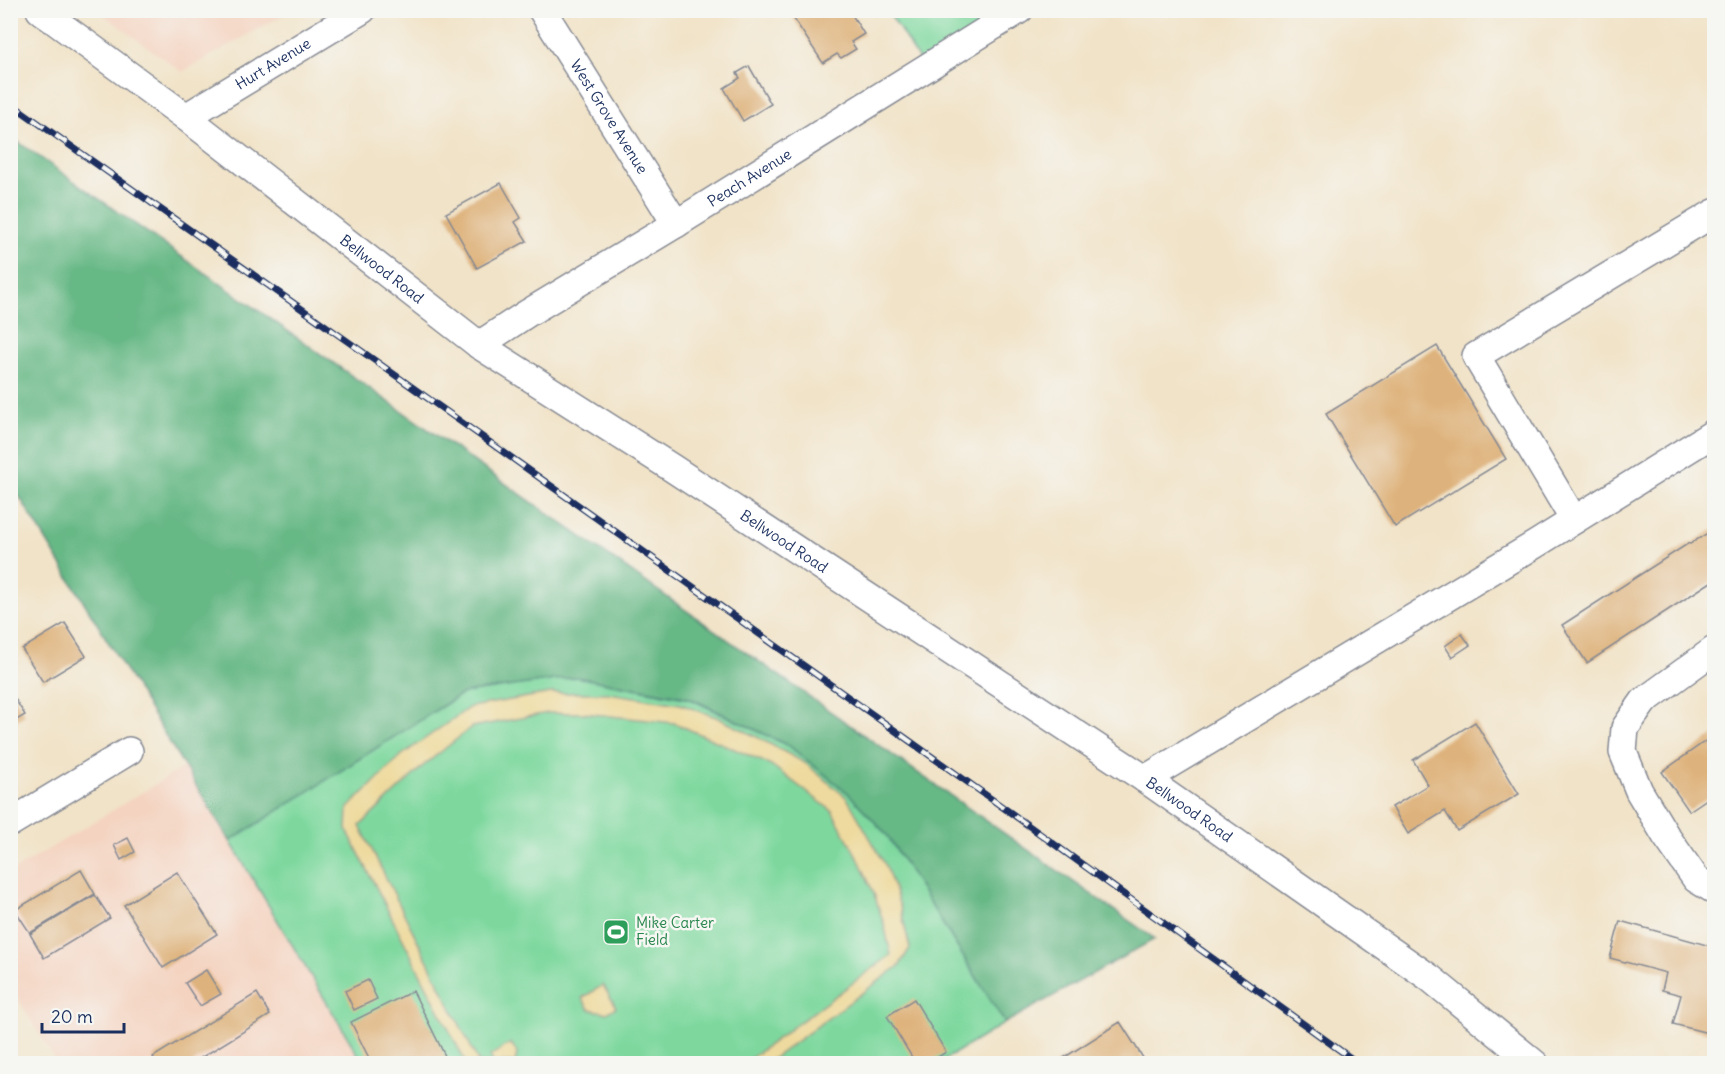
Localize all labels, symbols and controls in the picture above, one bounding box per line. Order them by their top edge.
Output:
street label: Hurt Avenue [232,33,314,94]
street label: West Grove Avenue [566,56,652,177]
street label: Peach Avenue [704,144,795,211]
street label: Bellwood Road [336,230,428,308]
street label: Bellwood Road [737,505,832,577]
street label: Bellwood Road [1143,773,1236,846]
place label: Mike Carter Field [636,913,714,949]
sports icon: Mike Carter Field [601,917,631,947]
scale bar [42,996,124,1034]
text: 20 m [51,1005,93,1028]

